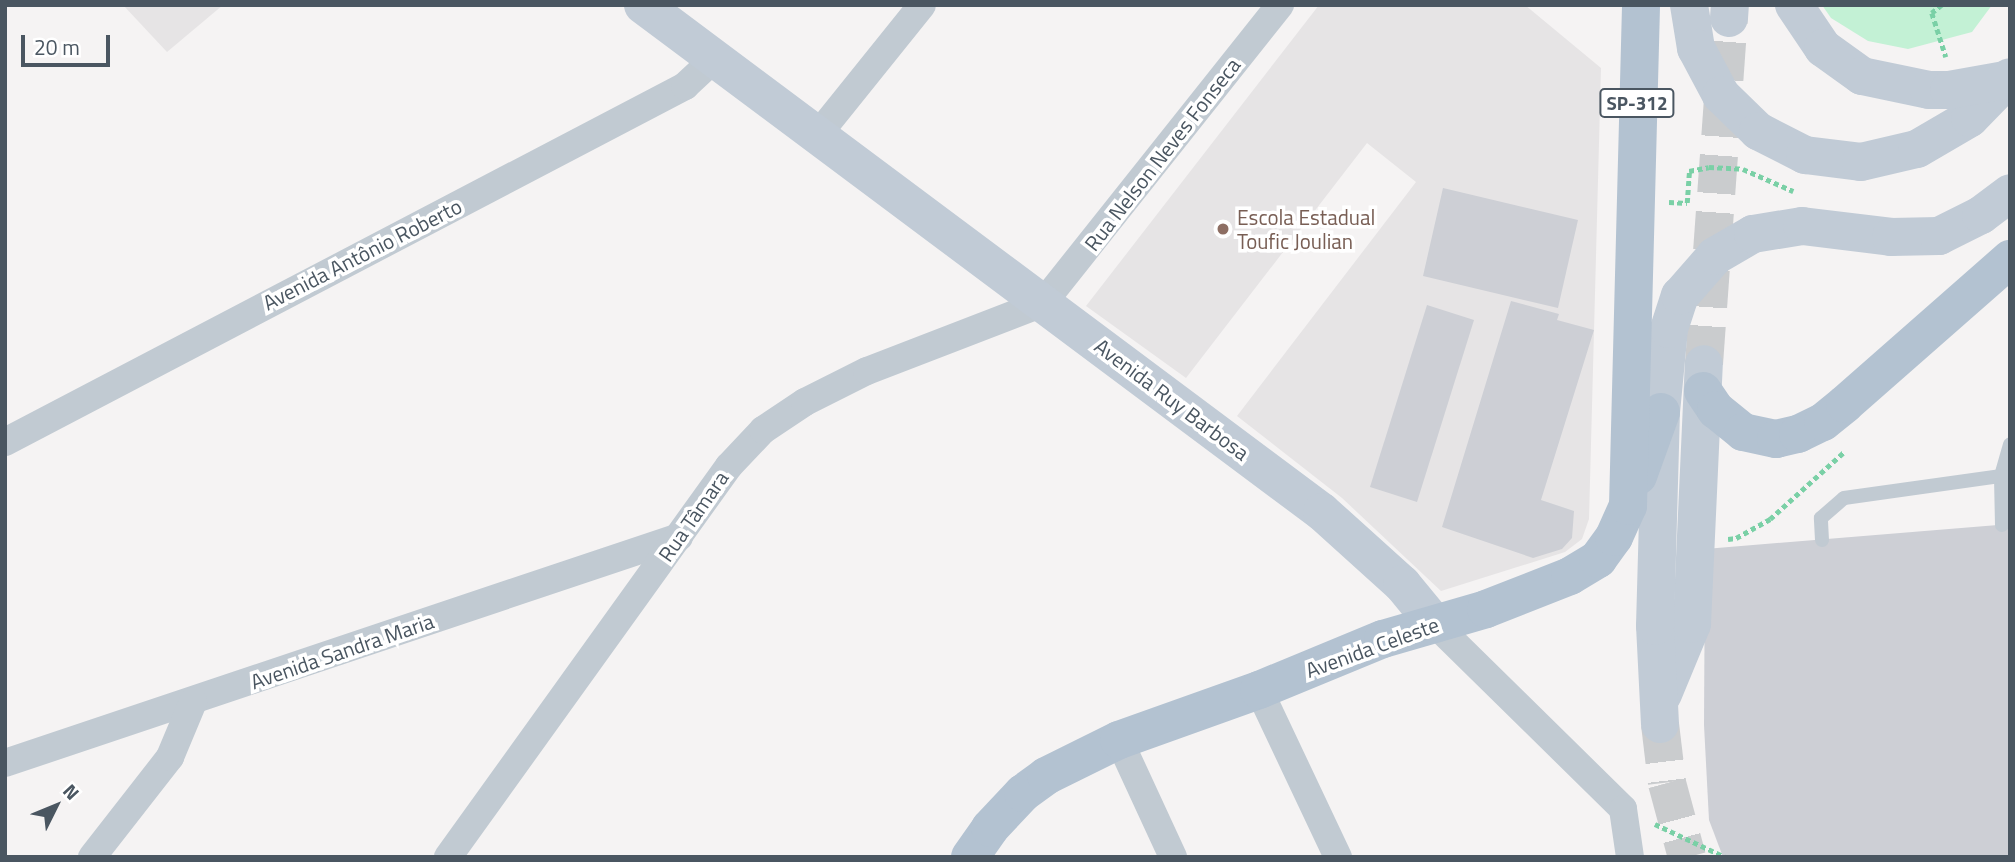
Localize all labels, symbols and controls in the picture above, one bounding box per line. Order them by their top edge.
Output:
scale bar [24,21,114,65]
text: 20 m [34,31,80,63]
street label: Rua Nelson Neves Fonseca [1079,52,1245,256]
road number: SP-312 [1598,88,1676,118]
street label: Avenida Antônio Roberto [258,193,466,315]
place label: Escola Estadual Toufic Joulian [1237,204,1375,254]
marker: Escola Estadual Toufic Joulian [1215,221,1231,237]
street label: Avenida Ruy Barbosa [1090,333,1254,465]
street label: Rua Tâmara [653,466,733,566]
street label: Avenida Sandra Maria [247,608,437,694]
street label: Avenida Celeste [1302,611,1442,683]
north arrow [21,771,91,841]
text: N [57,777,87,806]

